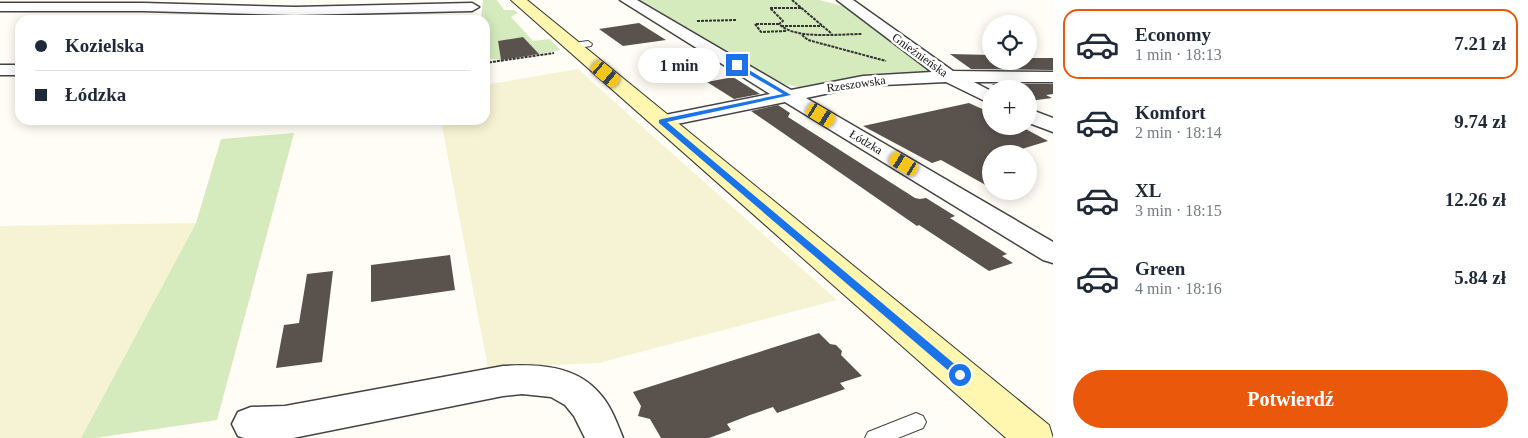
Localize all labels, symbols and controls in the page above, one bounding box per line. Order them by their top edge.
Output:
map controls [982,15,1037,200]
button: locate [982,15,1037,70]
icon: car [1075,22,1120,67]
text: Economy [1135,24,1211,45]
street label: Gnieźnieńska [889,30,951,80]
text: 7.21 zł [1454,33,1506,54]
text: Kozielska [65,35,144,56]
text: 1 min · 18:13 [1135,46,1222,63]
callout: 1 min [637,48,720,82]
route end [726,54,748,76]
text: 1 min [660,57,698,74]
car [589,59,622,89]
street label: Rzeszowska [826,73,887,95]
button: + [982,80,1037,135]
text: Łódzka [65,84,126,105]
icon: car [1075,100,1120,145]
car [804,101,837,129]
text: Komfort [1135,102,1206,123]
text: 9.74 zł [1454,111,1506,132]
text: 2 min · 18:14 [1135,124,1222,141]
street label: Łódzka [847,127,886,158]
button: − [982,145,1037,200]
car [887,150,920,178]
icon: car [1075,178,1120,223]
text: XL [1135,180,1161,201]
text: 12.26 zł [1445,189,1506,210]
text: 3 min · 18:15 [1135,202,1222,219]
icon: car [1075,256,1120,301]
text: Green [1135,258,1185,279]
text: 5.84 zł [1454,267,1506,288]
text: 4 min · 18:16 [1135,280,1222,297]
route start [949,364,971,386]
button: Potwierdź [1073,370,1508,428]

